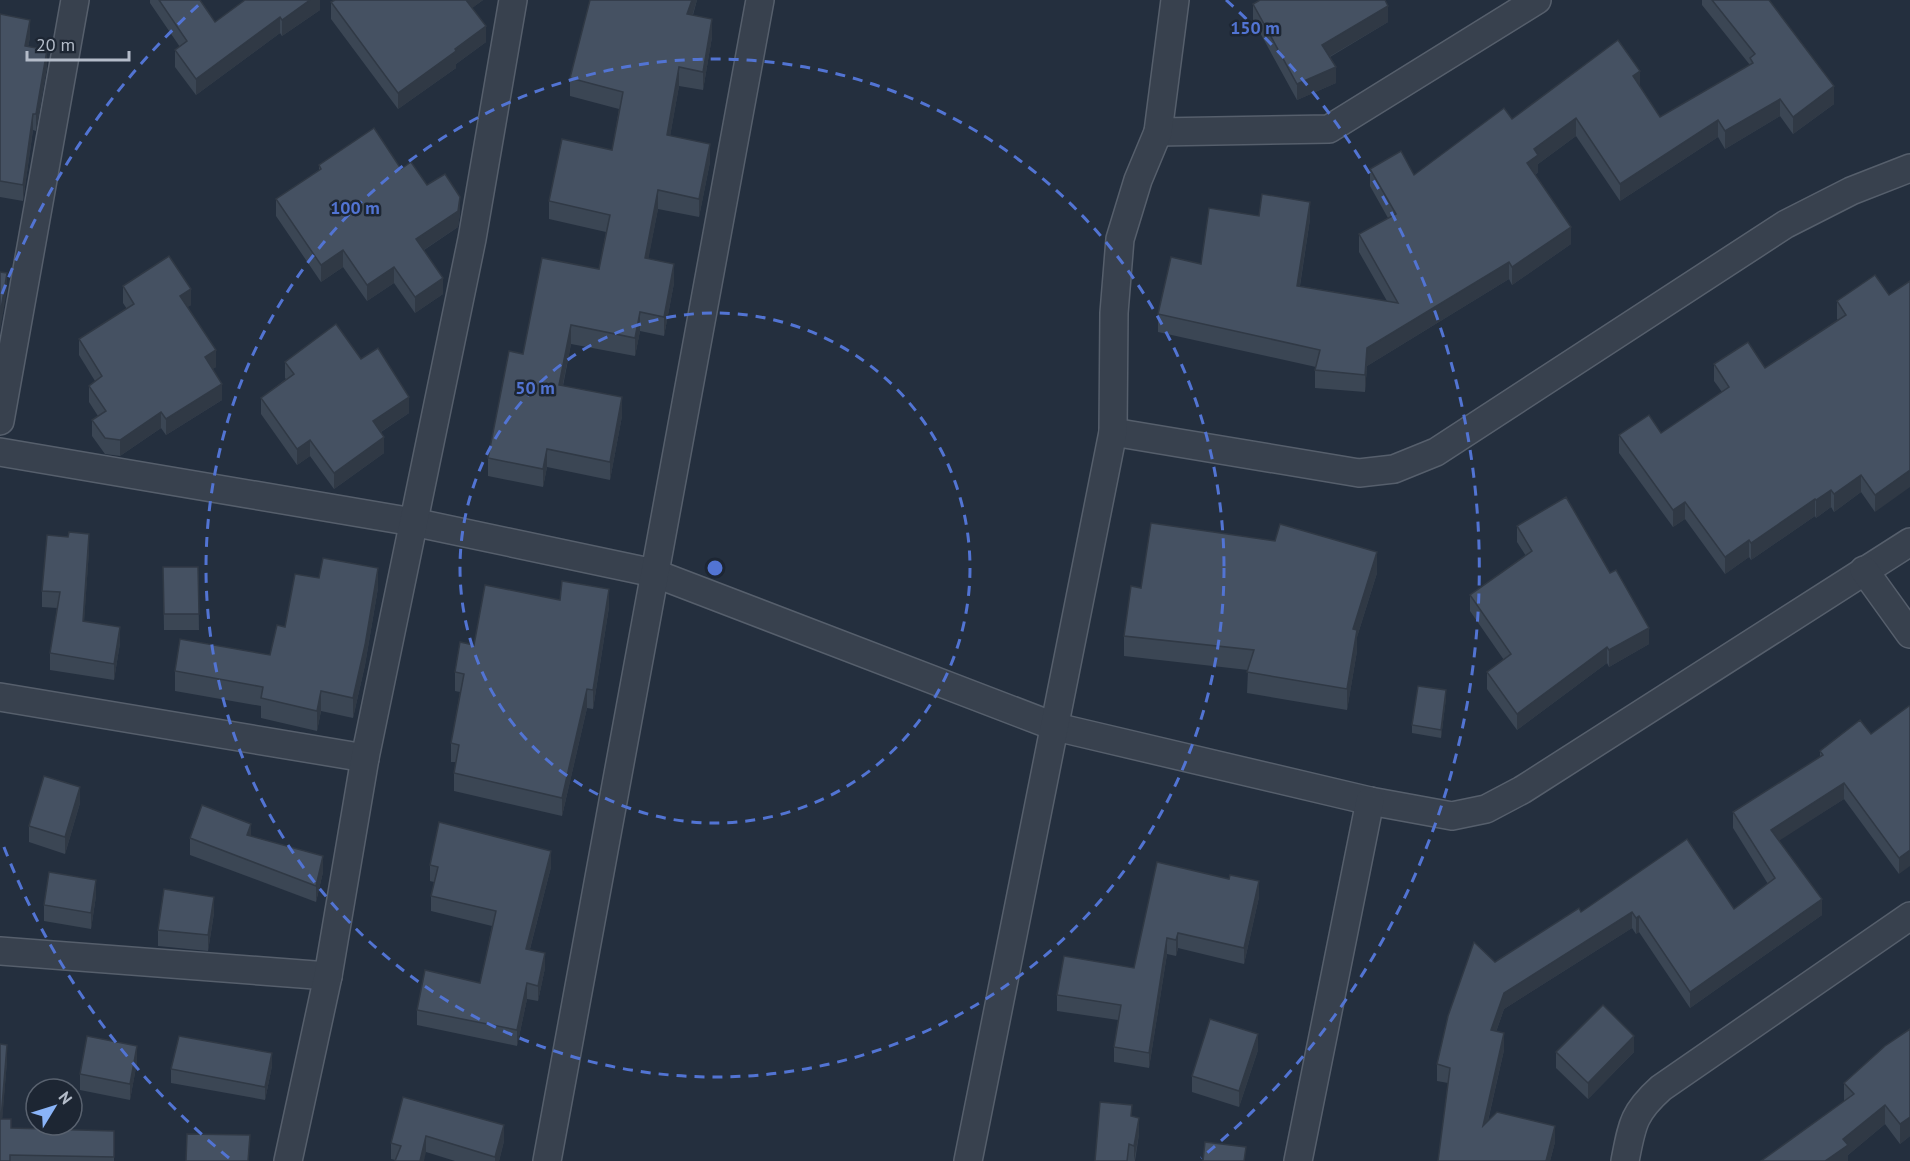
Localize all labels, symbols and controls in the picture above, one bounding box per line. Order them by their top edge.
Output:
text: 150 m [1230,16,1280,39]
scale bar [27,24,129,62]
text: 20 m [36,33,75,56]
text: 100 m [330,196,380,219]
text: 50 m [515,376,555,399]
centre of rings [705,558,725,578]
north arrow [24,1077,84,1137]
text: N [55,1087,77,1108]

